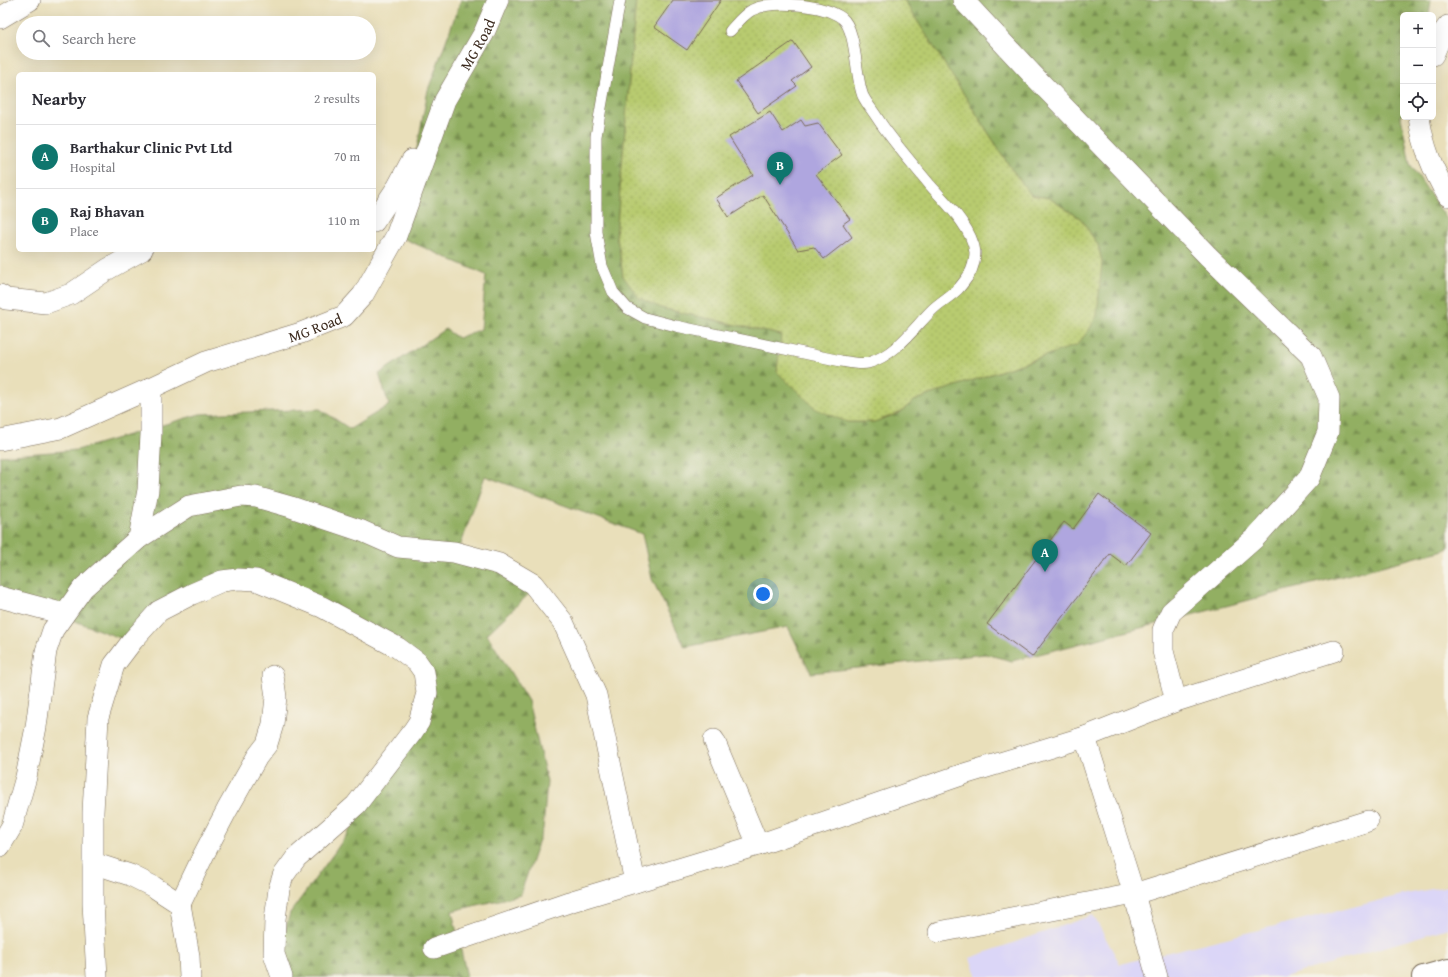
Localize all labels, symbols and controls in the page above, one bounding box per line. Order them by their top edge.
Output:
map controls [1400,12,1436,120]
button: + [1400,12,1436,48]
street label: MG Road [454,15,499,74]
search box [16,16,376,60]
icon: search [30,27,52,49]
text: Search here [62,28,136,49]
button: − [1400,48,1436,84]
button: locate [1400,84,1436,120]
text: Nearby [32,86,86,111]
text: 2 results [314,89,360,108]
text: Barthakur Clinic Pvt Ltd [70,137,232,158]
text: A [41,147,49,166]
text: 70 m [334,147,360,166]
pin: B [767,152,793,185]
text: Hospital [70,158,115,177]
text: Raj Bhavan [70,201,144,222]
text: B [41,211,49,230]
text: 110 m [328,211,360,230]
text: Place [70,222,99,241]
street label: MG Road [286,307,345,347]
pin: A [1032,539,1058,572]
your location [753,584,773,604]

